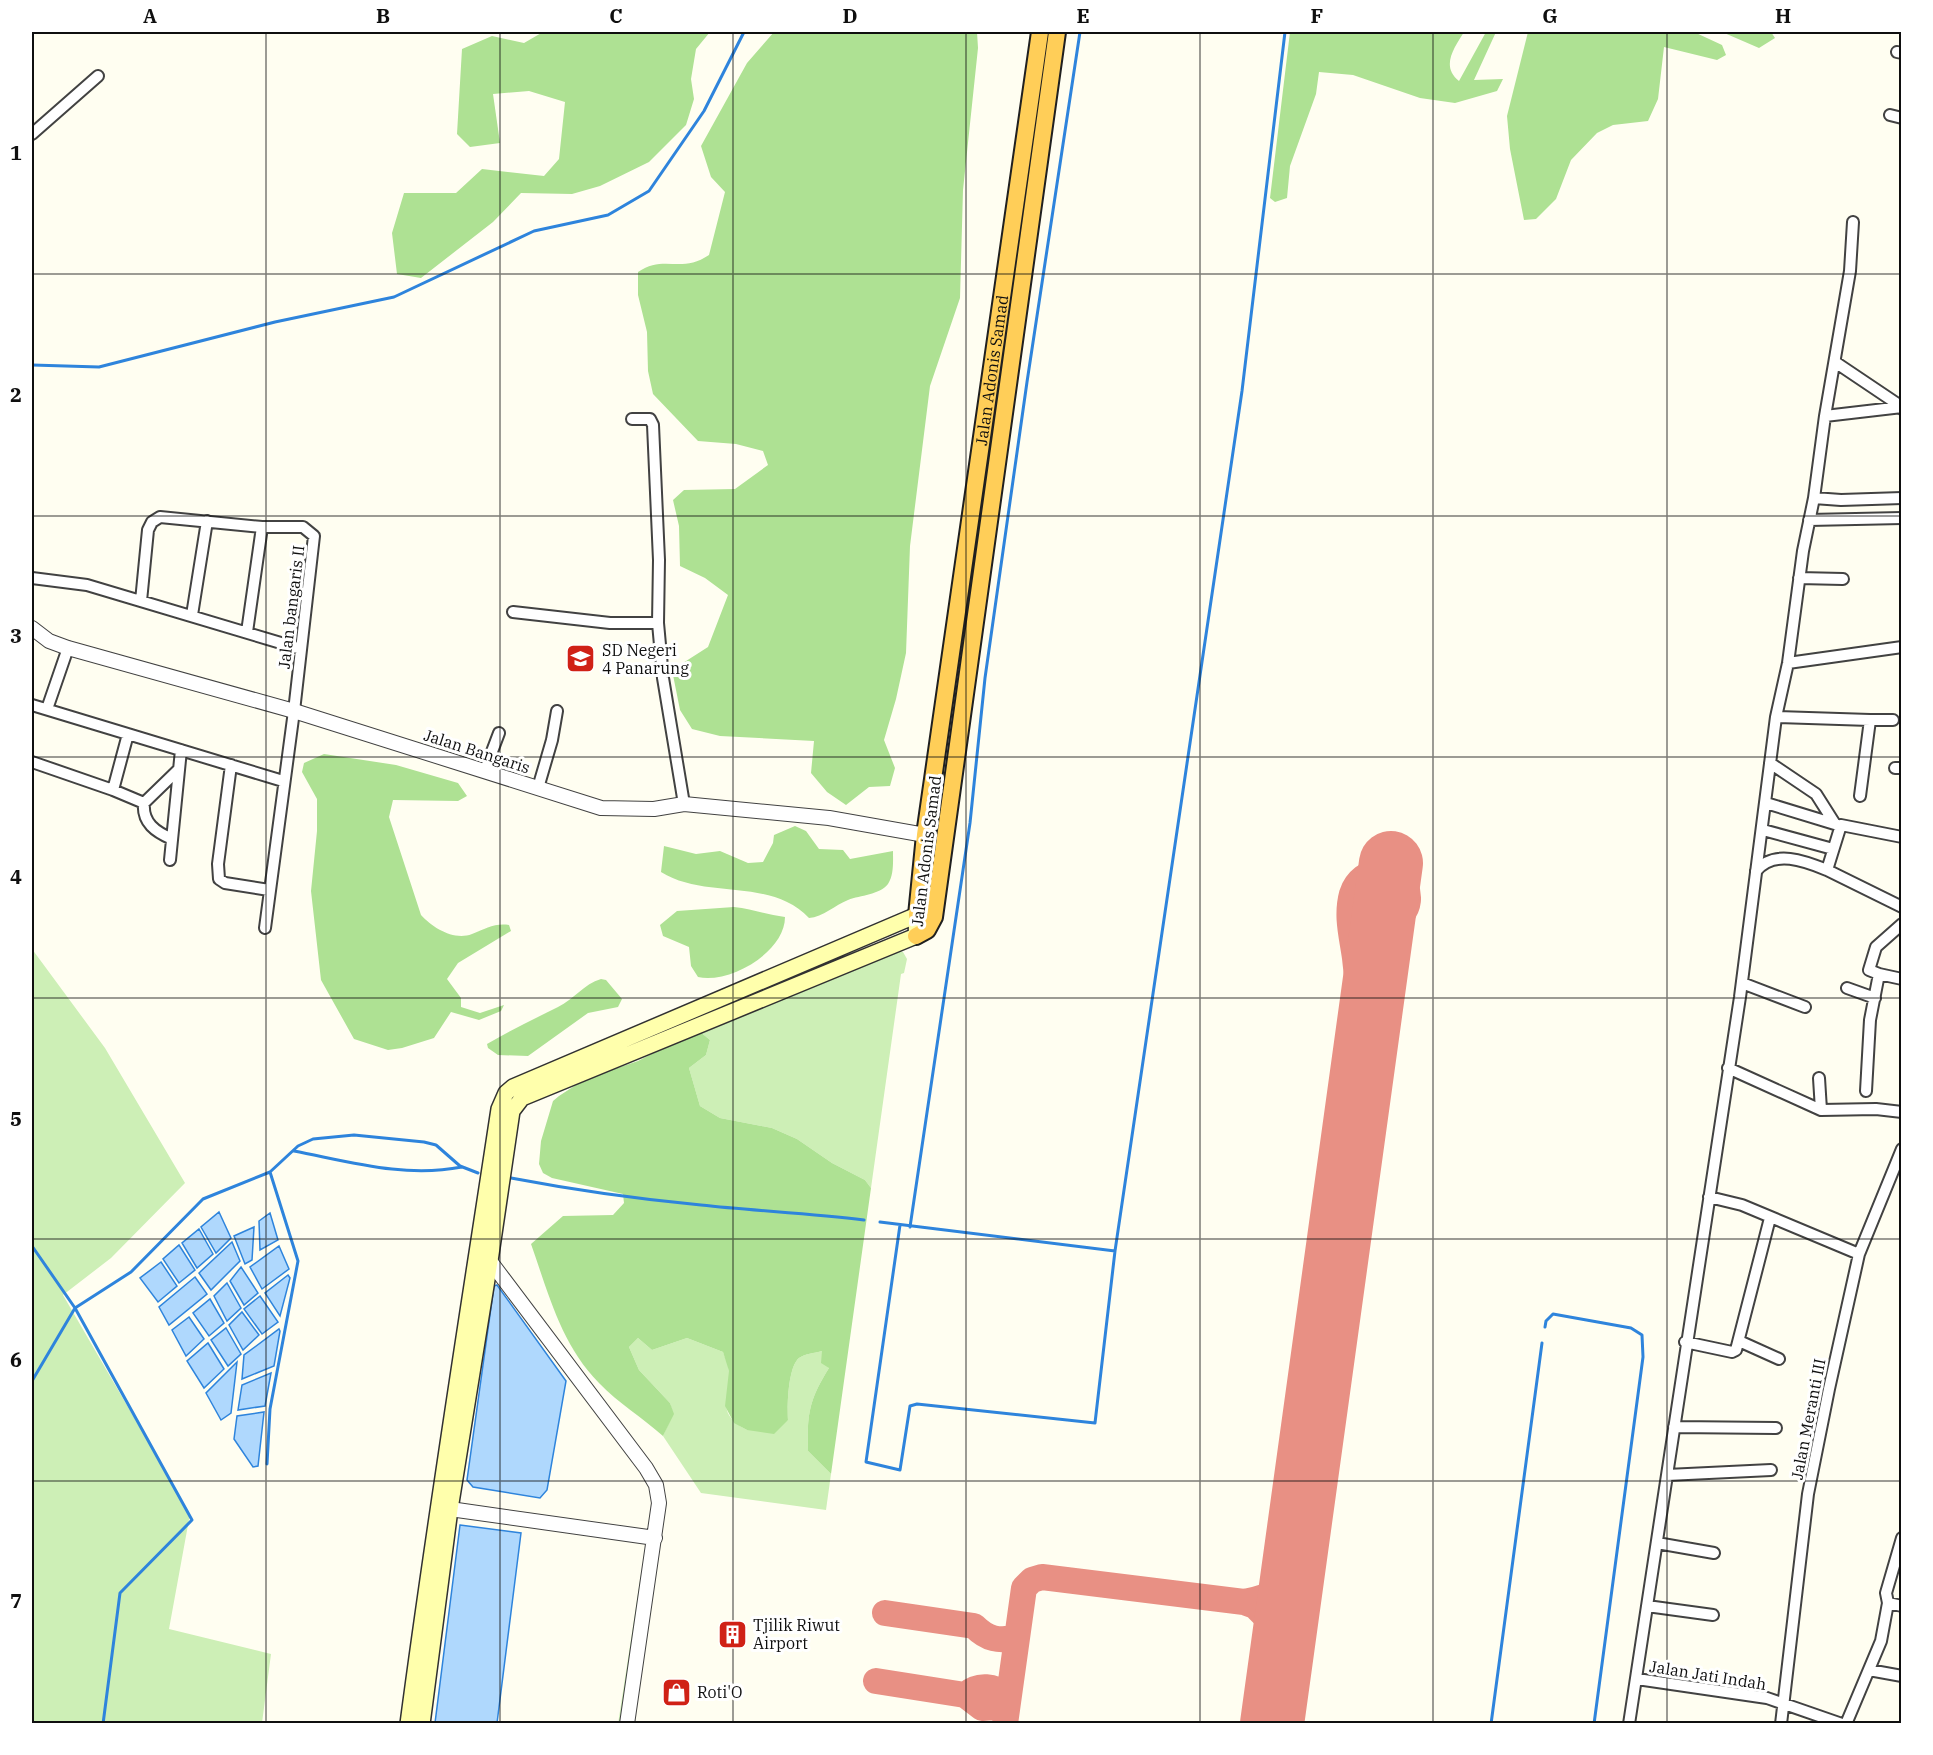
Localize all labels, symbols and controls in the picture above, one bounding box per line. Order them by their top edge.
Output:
text: A [143,2,157,29]
text: B [376,2,390,29]
text: C [609,2,623,29]
text: D [842,2,858,29]
text: E [1076,2,1090,29]
text: F [1311,2,1323,29]
text: G [1542,2,1558,29]
text: H [1775,2,1791,29]
text: 1 [10,139,22,166]
street label: Jalan Adonis Samad [971,293,1012,447]
text: 2 [10,381,22,408]
street label: Jalan bangaris II [274,544,308,670]
text: 3 [10,622,22,649]
place label: SD Negeri 4 Panarung [602,640,689,678]
school or university icon: SD Negeri 4 Panarung [565,643,597,675]
street label: Jalan Bangaris [421,724,533,778]
street label: Jalan Adonis Samad [907,774,945,928]
text: 4 [10,863,22,890]
text: 5 [10,1105,22,1132]
text: 6 [10,1346,22,1373]
street label: Jalan Meranti III [1786,1357,1830,1481]
text: 7 [10,1587,22,1614]
place label: Tjilik Riwut Airport [753,1615,840,1653]
building icon: Tjilik Riwut Airport [716,1618,748,1650]
street label: Jalan Jati Indah [1648,1656,1768,1694]
shop icon: Roti'O [660,1676,692,1708]
place label: Roti'O [697,1682,742,1702]

